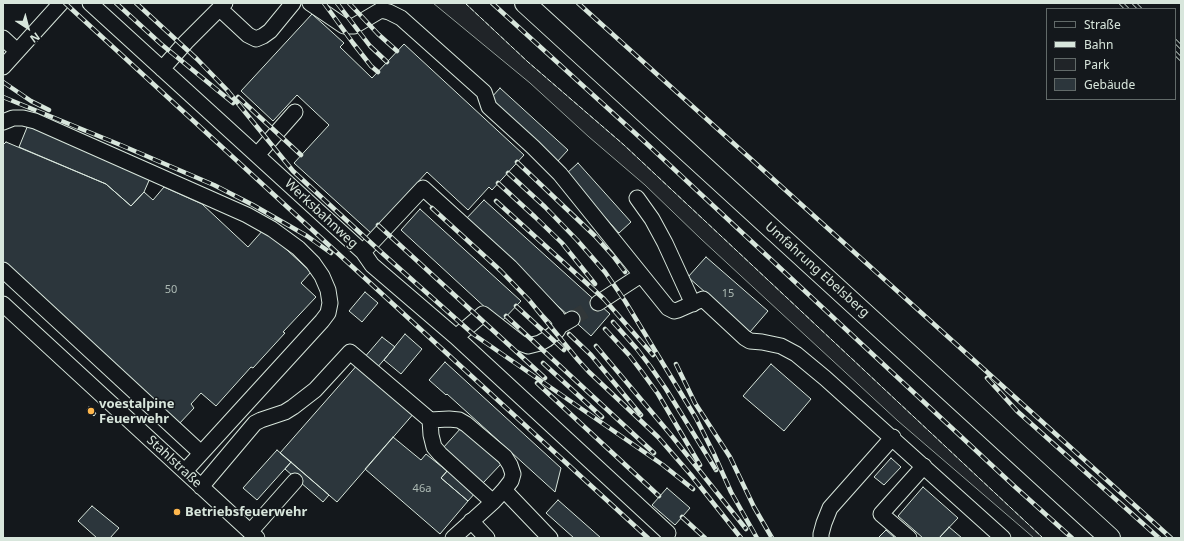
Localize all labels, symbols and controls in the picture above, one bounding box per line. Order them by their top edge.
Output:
north arrow [8,8,48,48]
legend [1046,8,1176,100]
text: Straße [1084,16,1121,33]
text: N [27,29,43,47]
text: Bahn [1084,36,1113,53]
text: Park [1084,56,1109,73]
text: Gebäude [1084,76,1135,93]
street label: Werksbahnweg [281,176,361,252]
street label: Umfahrung Ebelsberg [762,219,872,321]
house number: 50 [165,283,177,297]
house number: 15 [722,287,734,301]
place label: voestalpine Feuerwehr [99,396,174,427]
marker: voestalpine Feuerwehr [86,406,96,416]
street label: Stahlstraße [143,433,205,491]
house number: 46a [413,482,431,496]
place label: Betriebsfeuerwehr [185,504,307,520]
marker: Betriebsfeuerwehr [172,507,182,517]

